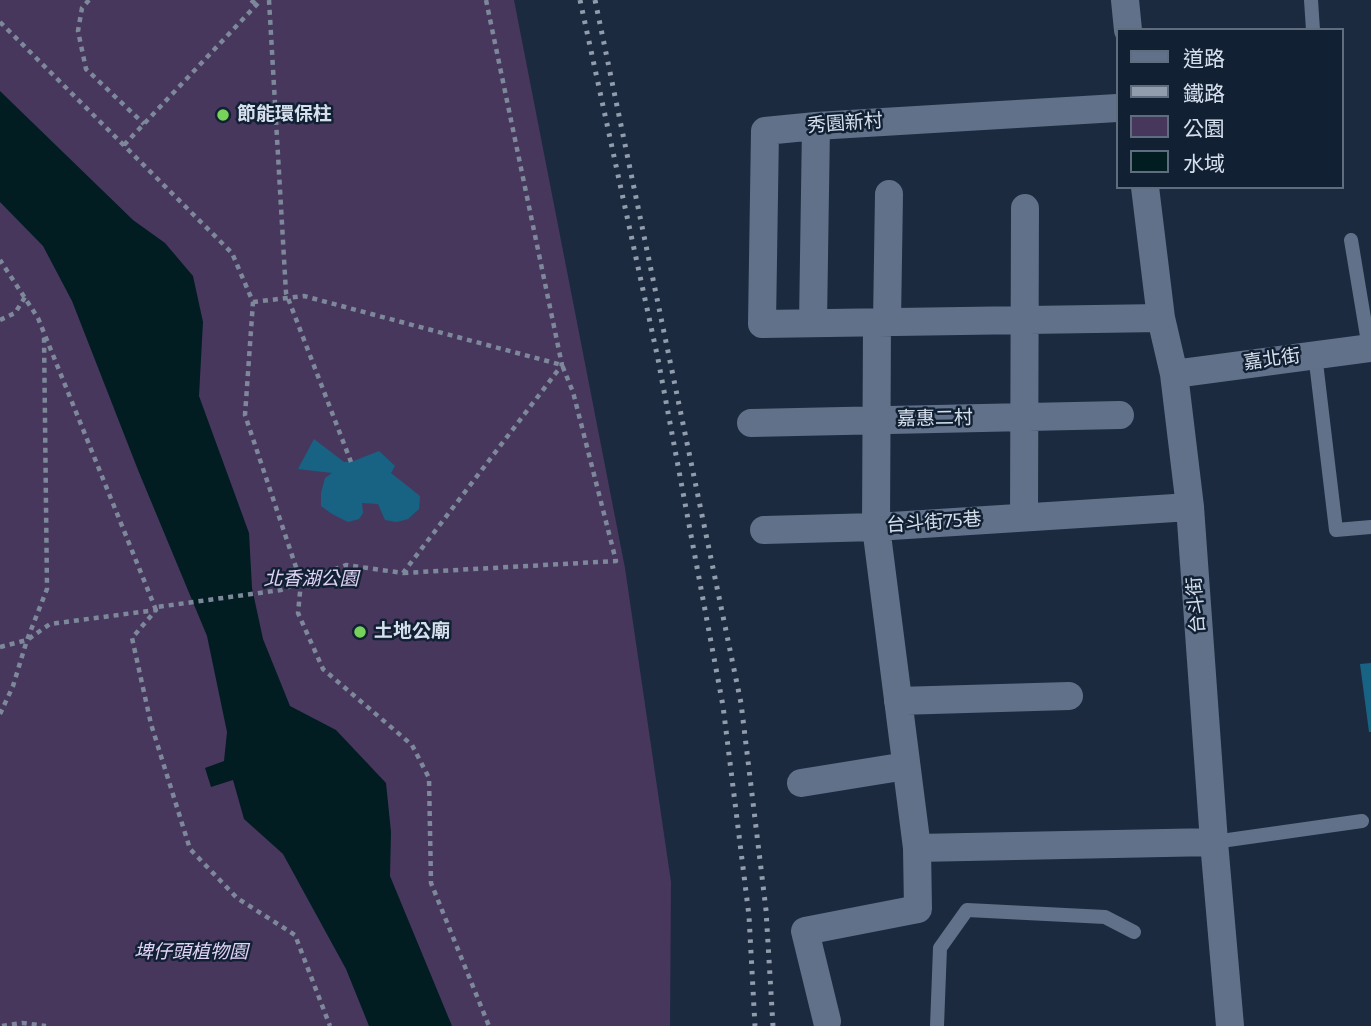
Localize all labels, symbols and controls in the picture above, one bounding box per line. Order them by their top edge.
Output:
legend [1116,28,1343,189]
text: 道路 [1183,46,1225,72]
text: 鐵路 [1183,81,1225,107]
place label: 節能環保柱 [237,104,332,126]
marker: 節能環保柱 [215,107,231,123]
street label: 秀園新村 [806,110,884,138]
text: 公園 [1183,116,1225,142]
text: 水域 [1183,151,1225,177]
street label: 嘉北街 [1242,345,1302,375]
street label: 嘉惠二村 [897,407,973,431]
street label: 台斗街75巷 [886,508,982,538]
park label: 北香湖公園 [264,569,358,591]
street label: 台斗街 [1184,576,1210,634]
place label: 土地公廟 [374,621,450,643]
marker: 土地公廟 [352,624,368,640]
park label: 埤仔頭植物園 [134,942,248,964]

